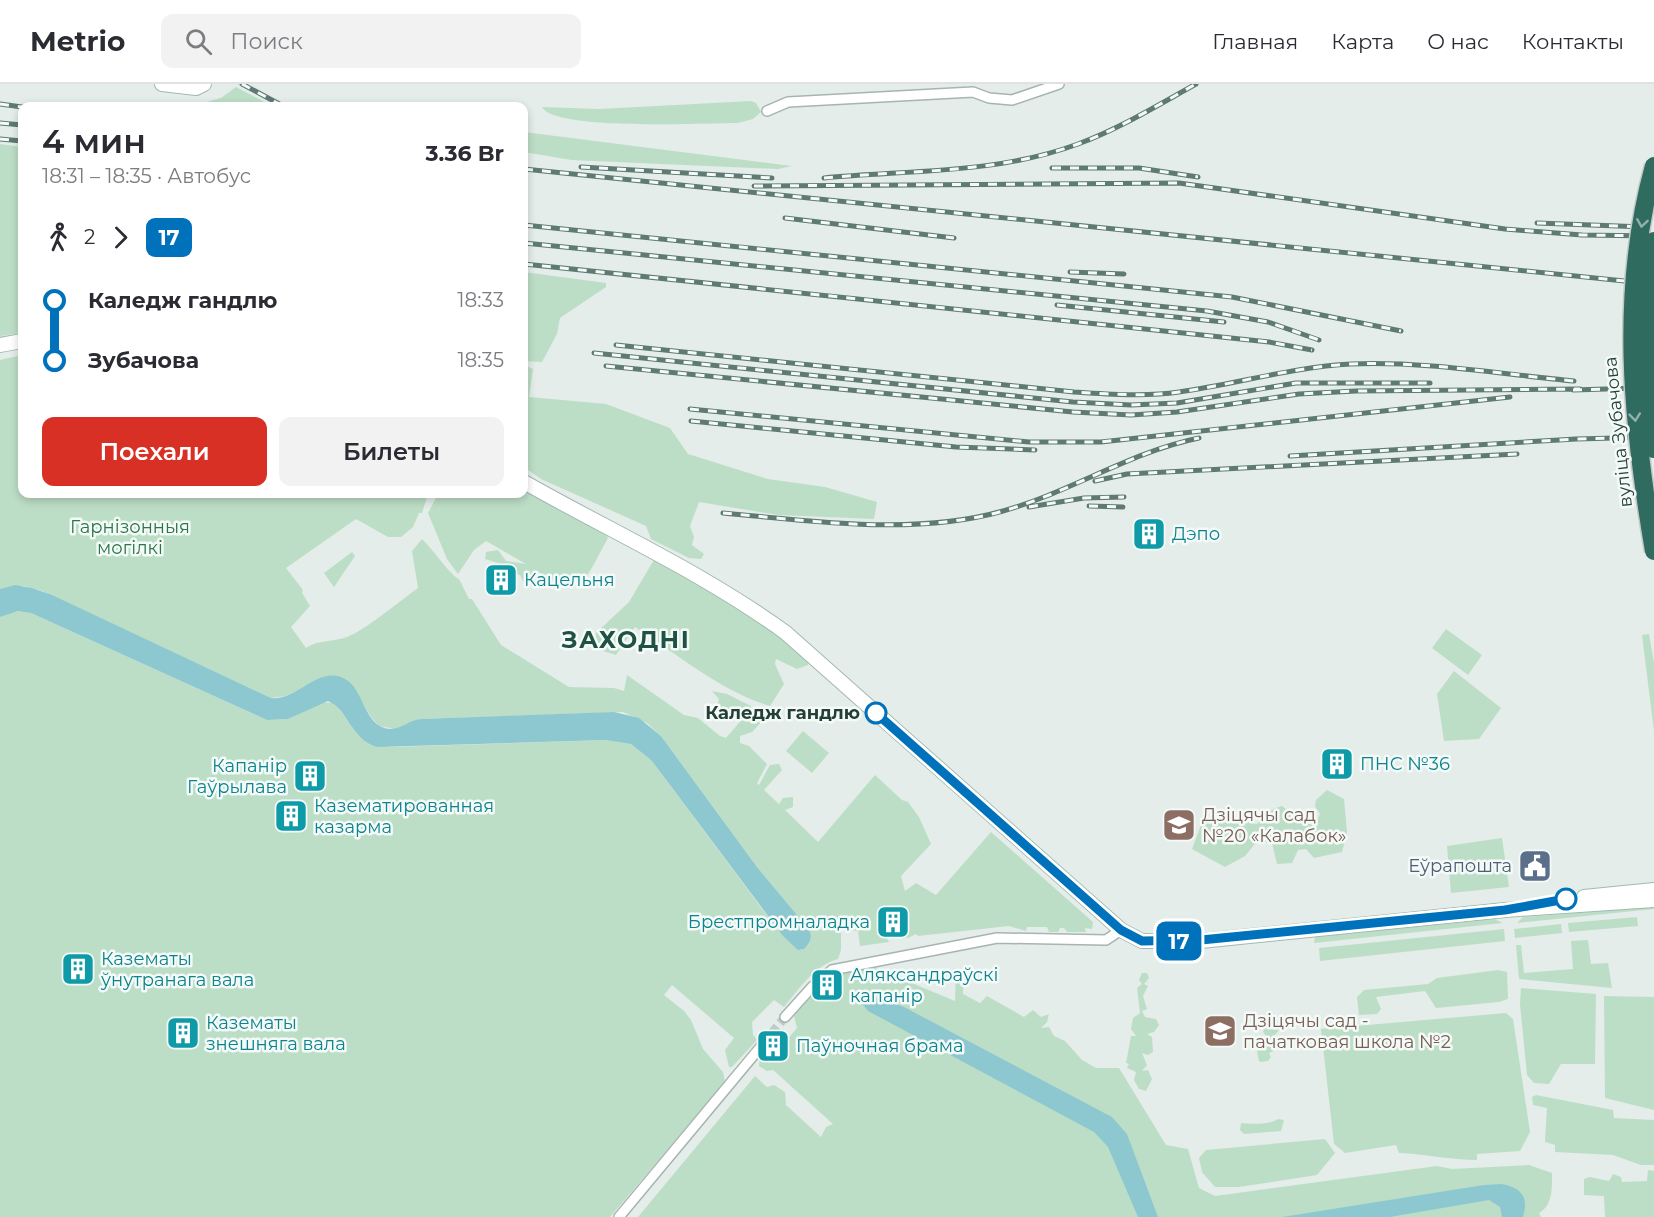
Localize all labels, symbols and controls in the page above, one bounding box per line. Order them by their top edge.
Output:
search box [161,14,581,68]
text: Metrio [30,24,125,58]
icon: search [182,25,215,58]
text: Поиск [230,28,303,55]
text: Главная [1212,29,1298,54]
text: Карта [1331,29,1394,54]
text: О нас [1427,29,1489,54]
text: Контакты [1522,29,1624,54]
text: 4 мин [42,121,146,161]
text: 3.36 Br [425,140,504,167]
text: 18:31 – 18:35 · Автобус [42,164,251,188]
one-way arrow [1636,218,1648,227]
icon: walk [42,221,75,254]
icon: forward [104,221,137,254]
text: 2 [84,225,95,249]
text: 17 [158,225,180,250]
text: Каледж гандлю [88,287,277,314]
text: 18:33 [457,288,504,312]
text: Зубачова [88,347,199,374]
text: 18:35 [457,348,504,372]
street label: вуліца Зубачова [1599,356,1637,508]
one-way arrow [1628,412,1641,422]
button: Поехали [42,417,267,486]
button: Билеты [279,417,504,486]
park label: Гарнізонныя могілкі [70,516,190,559]
building icon: Дэпо [1131,516,1167,552]
place label: Дэпо [1172,523,1220,545]
building icon: Кацельня [483,562,519,598]
place label: Кацельня [524,569,615,591]
district label: ЗАХОДНІ [561,625,690,654]
place label: Каледж гандлю [705,702,860,724]
marker: Каледж гандлю [865,702,887,724]
building icon: ПНС №36 [1319,746,1355,782]
place label: ПНС №36 [1360,753,1450,775]
place label: Капанір Гаўрылава [187,755,287,798]
building icon: Капанір Гаўрылава [292,758,328,794]
place label: Казематированная казарма [314,795,494,838]
building icon: Казематированная казарма [273,798,309,834]
place label: Дзіцячы сад №20 «Калабок» [1202,804,1346,847]
school or university icon: Дзіцячы сад №20 «Калабок» [1161,807,1197,843]
public building icon: Еўрапошта [1517,848,1553,884]
place label: Еўрапошта [1408,855,1512,877]
unlabelled marker [1555,888,1577,910]
building icon: Брестпромналадка [875,904,911,940]
place label: Брестпромналадка [688,911,870,933]
line badge: 17 [1152,922,1206,960]
text: 17 [1168,929,1190,954]
place label: Казематы ўнутранага вала [100,948,254,991]
building icon: Казематы ўнутранага вала [60,951,96,987]
place label: Аляксандраўскі капанір [850,964,998,1007]
building icon: Аляксандраўскі капанір [809,967,845,1003]
place label: Дзіцячы сад - пачатковая школа №2 [1243,1010,1451,1053]
place label: Казематы знешняга вала [206,1012,346,1055]
school or university icon: Дзіцячы сад - пачатковая школа №2 [1202,1013,1238,1049]
building icon: Казематы знешняга вала [165,1015,201,1051]
building icon: Паўночная брама [755,1028,791,1064]
place label: Паўночная брама [796,1035,963,1057]

